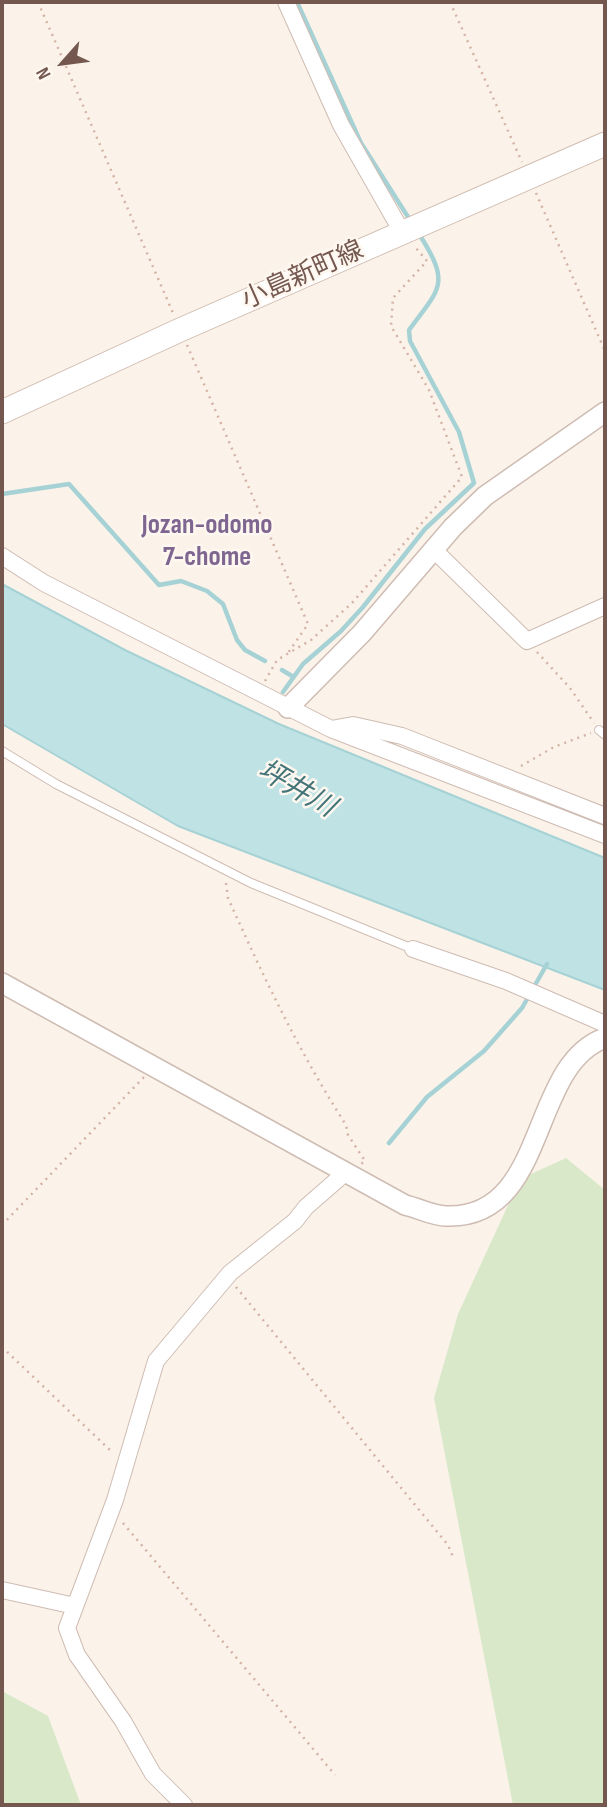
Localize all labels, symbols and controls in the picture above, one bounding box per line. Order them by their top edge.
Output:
north arrow [28,28,98,98]
text: N [31,63,57,83]
street label: 小島新町線 [237,235,369,317]
district label: Jozan-odomo 7-chome [141,509,273,575]
water label: 坪井川 [251,754,341,826]

